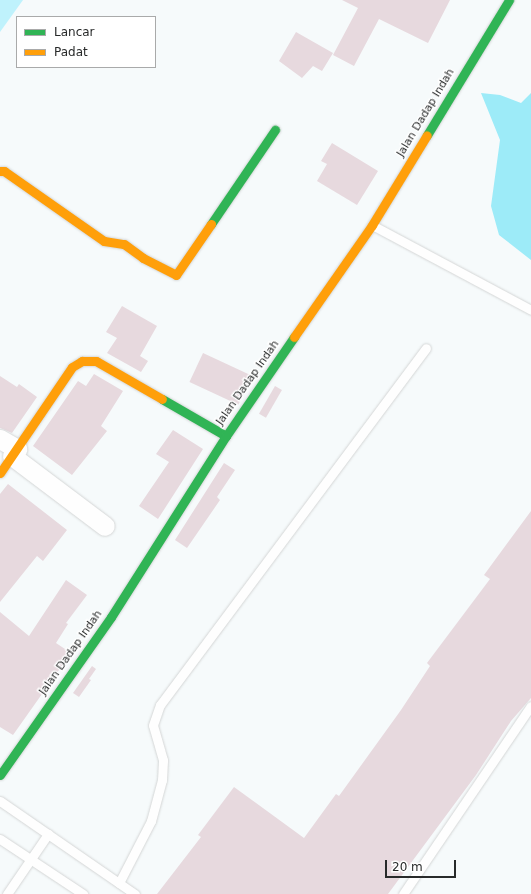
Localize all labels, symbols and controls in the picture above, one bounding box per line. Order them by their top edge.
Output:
legend [16,16,156,68]
text: Lancar [54,25,95,39]
text: Padat [54,45,88,59]
street label: Jalan Dadap Indah [394,66,458,160]
street label: Jalan Dadap Indah [214,338,282,428]
street label: Jalan Dadap Indah [37,608,105,698]
scale bar [387,852,458,878]
text: 20 m [392,860,423,874]

